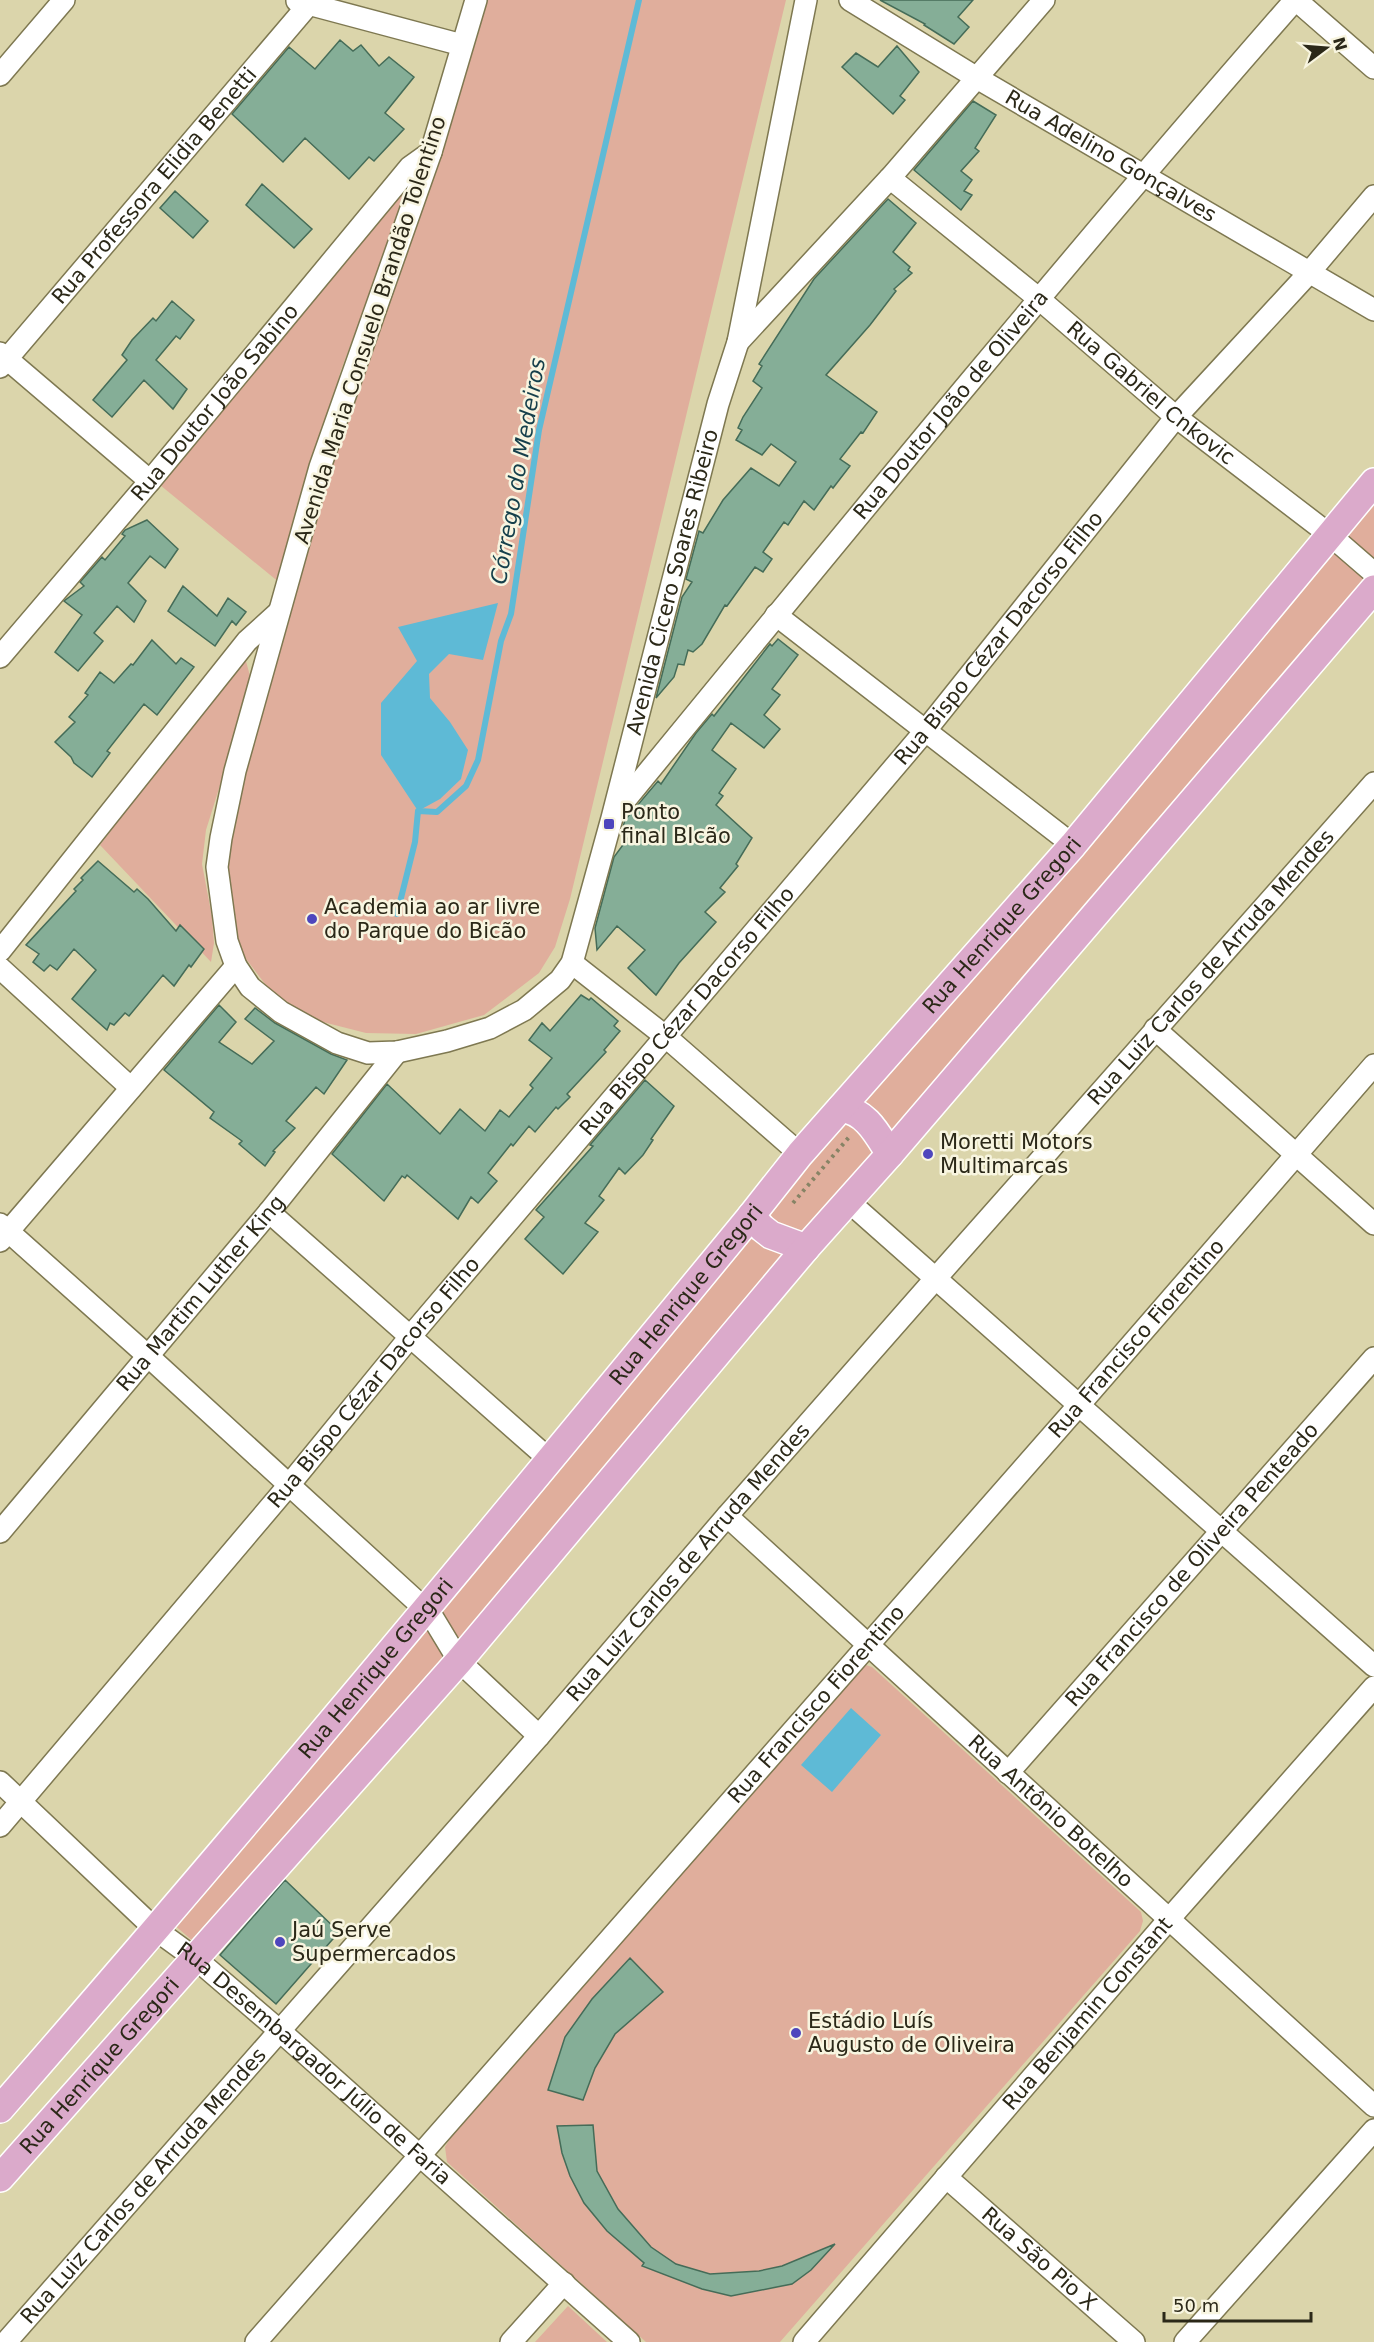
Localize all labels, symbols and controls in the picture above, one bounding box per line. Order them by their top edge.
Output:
north arrow [1296,18,1356,78]
text: N [1329,35,1351,53]
street label: Rua Professora Elidia Benetti [47,63,262,309]
street label: Rua Adelino Gonçalves [1001,85,1221,227]
street label: Avenida Maria Consuelo Brandão Tolentino [289,113,451,547]
street label: Rua Doutor João de Oliveira [849,285,1053,524]
street label: Rua Doutor João Sabino [126,299,303,506]
street label: Rua Gabriel Cnkovic [1062,316,1239,470]
water label: Córrego do Medeiros [486,356,550,586]
street label: Avenida Cicero Soares Ribeiro [622,427,723,737]
street label: Rua Bispo Cézar Dacorso Filho [890,507,1108,770]
place label: Ponto final BIcão [621,800,731,848]
marker: Ponto final BIcão [602,817,616,831]
street label: Rua Luiz Carlos de Arruda Mendes [1083,825,1339,1110]
street label: Rua Henrique Gregori [918,832,1086,1018]
street label: Rua Bispo Cézar Dacorso Filho [575,882,799,1140]
place label: Academia ao ar livre do Parque do Bicão [324,895,540,943]
marker: Academia ao ar livre do Parque do Bicão [305,912,319,926]
place label: Moretti Motors Multimarcas [940,1130,1093,1178]
marker: Moretti Motors Multimarcas [921,1147,935,1161]
street label: Rua Martim Luther King [112,1190,290,1396]
street label: Rua Henrique Gregori [605,1199,768,1390]
street label: Rua Francisco Fiorentino [1044,1234,1229,1443]
street label: Rua Bispo Cézar Dacorso Filho [263,1252,485,1513]
street label: Rua Luiz Carlos de Arruda Mendes [562,1418,815,1706]
street label: Rua Francisco de Oliveira Penteado [1060,1418,1323,1711]
street label: Rua Henrique Gregori [294,1574,458,1763]
street label: Rua Francisco Fiorentino [723,1600,910,1808]
street label: Rua Antônio Botelho [963,1730,1138,1892]
street label: Rua Benjamin Constant [998,1912,1177,2115]
place label: Jaú Serve Supermercados [290,1918,456,1966]
marker: Jaú Serve Supermercados [273,1935,287,1949]
street label: Rua Desembargador Júlio de Faria [172,1937,456,2190]
street label: Rua Henrique Gregori [15,1973,184,2159]
place label: Estádio Luís Augusto de Oliveira [808,2009,1015,2057]
marker: Estádio Luís Augusto de Oliveira [789,2026,803,2040]
street label: Rua Luiz Carlos de Arruda Mendes [16,2043,271,2329]
street label: Rua São Pio X [977,2202,1101,2315]
scale bar [1164,2285,1311,2323]
text: 50 m [1173,2295,1219,2316]

